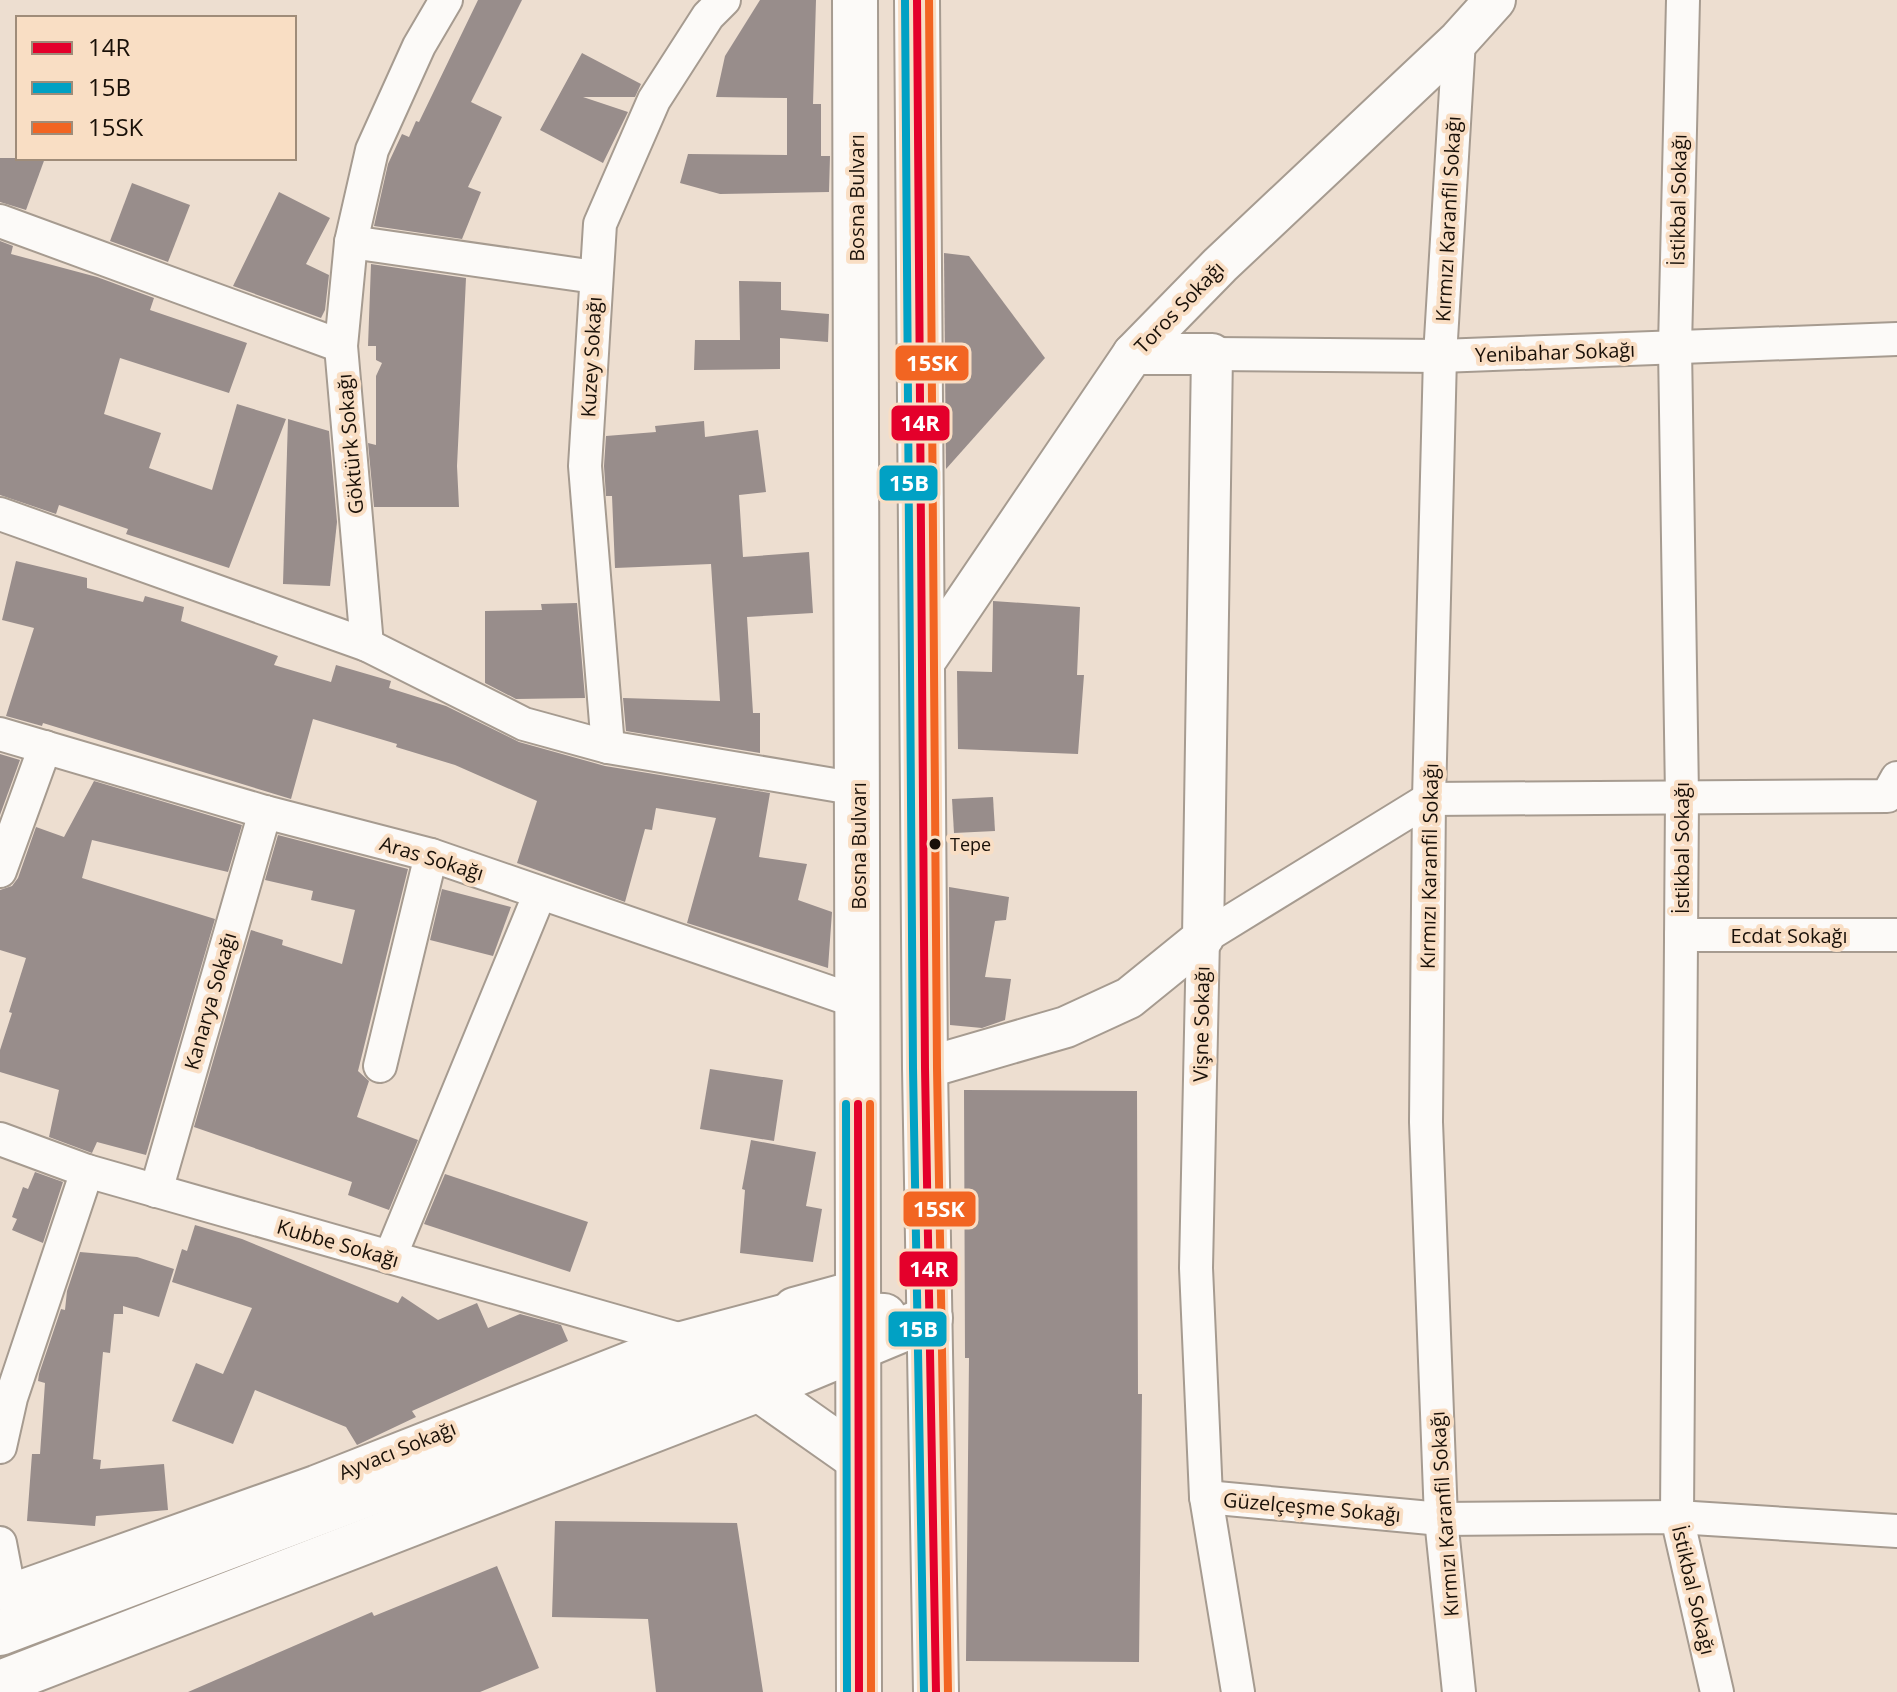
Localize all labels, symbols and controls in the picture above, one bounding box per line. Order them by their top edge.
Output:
legend [16,16,296,160]
text: 14R [88,30,130,63]
text: 15B [88,70,131,103]
text: 15SK [88,110,144,143]
street label: Kırmızı Karanfil Sokağı [1429,115,1467,323]
street label: Bosna Bulvarı [843,134,870,262]
street label: İstikbal Sokağı [1663,134,1693,266]
street label: Toros Sokağı [1128,255,1230,359]
street label: Kuzey Sokağı [574,296,608,418]
street label: Yenibahar Sokağı [1474,336,1636,368]
line badge: 15SK [894,344,970,382]
text: 15SK [906,347,958,377]
street label: Göktürk Sokağı [330,373,370,515]
line badge: 14R [890,404,951,442]
text: 14R [900,407,940,437]
line badge: 15B [878,464,939,502]
text: 15B [889,467,929,497]
street label: Kırmızı Karanfil Sokağı [1414,763,1444,969]
street label: Bosna Bulvarı [845,782,872,910]
street label: İstikbal Sokağı [1668,782,1695,914]
street label: Aras Sokağı [377,829,487,887]
place label: Tepe [950,832,991,856]
marker: Tepe [927,836,943,852]
street label: Ecdat Sokağı [1731,922,1847,949]
street label: Kanarya Sokağı [177,929,243,1073]
street label: Vişne Sokağı [1186,966,1216,1082]
line badge: 15SK [902,1190,977,1228]
text: 15SK [913,1193,965,1223]
street label: Kubbe Sokağı [274,1213,402,1273]
line badge: 14R [898,1250,959,1288]
text: 14R [909,1253,949,1283]
line badge: 15B [887,1310,948,1348]
text: 15B [898,1313,938,1343]
street label: Kırmızı Karanfil Sokağı [1423,1410,1465,1618]
street label: Ayvacı Sokağı [334,1414,460,1486]
street label: Güzelçeşme Sokağı [1222,1486,1402,1528]
street label: İstikbal Sokağı [1666,1523,1722,1657]

